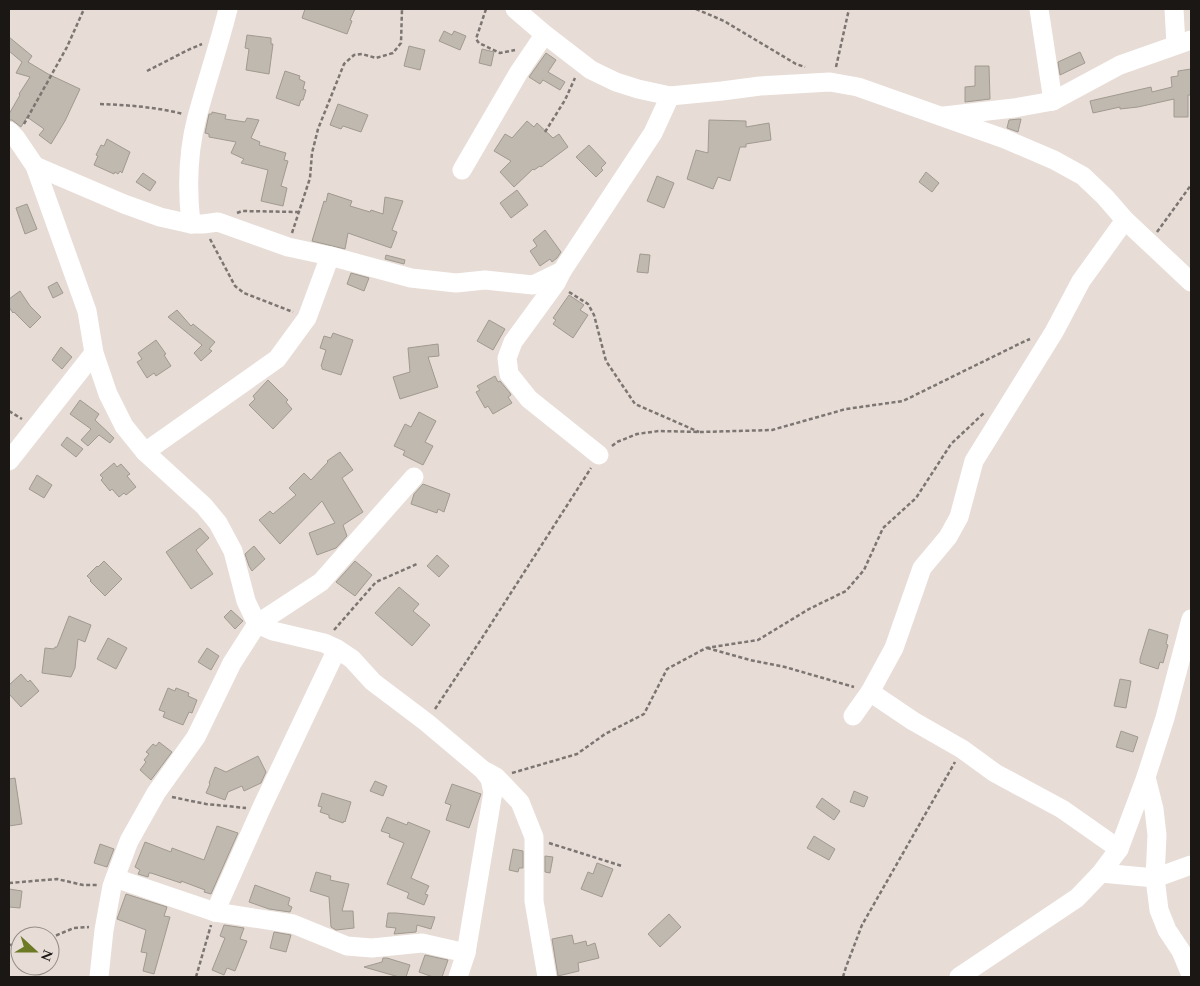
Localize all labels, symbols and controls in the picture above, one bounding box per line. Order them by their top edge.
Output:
north arrow [10,926,60,976]
text: N [35,946,59,965]

